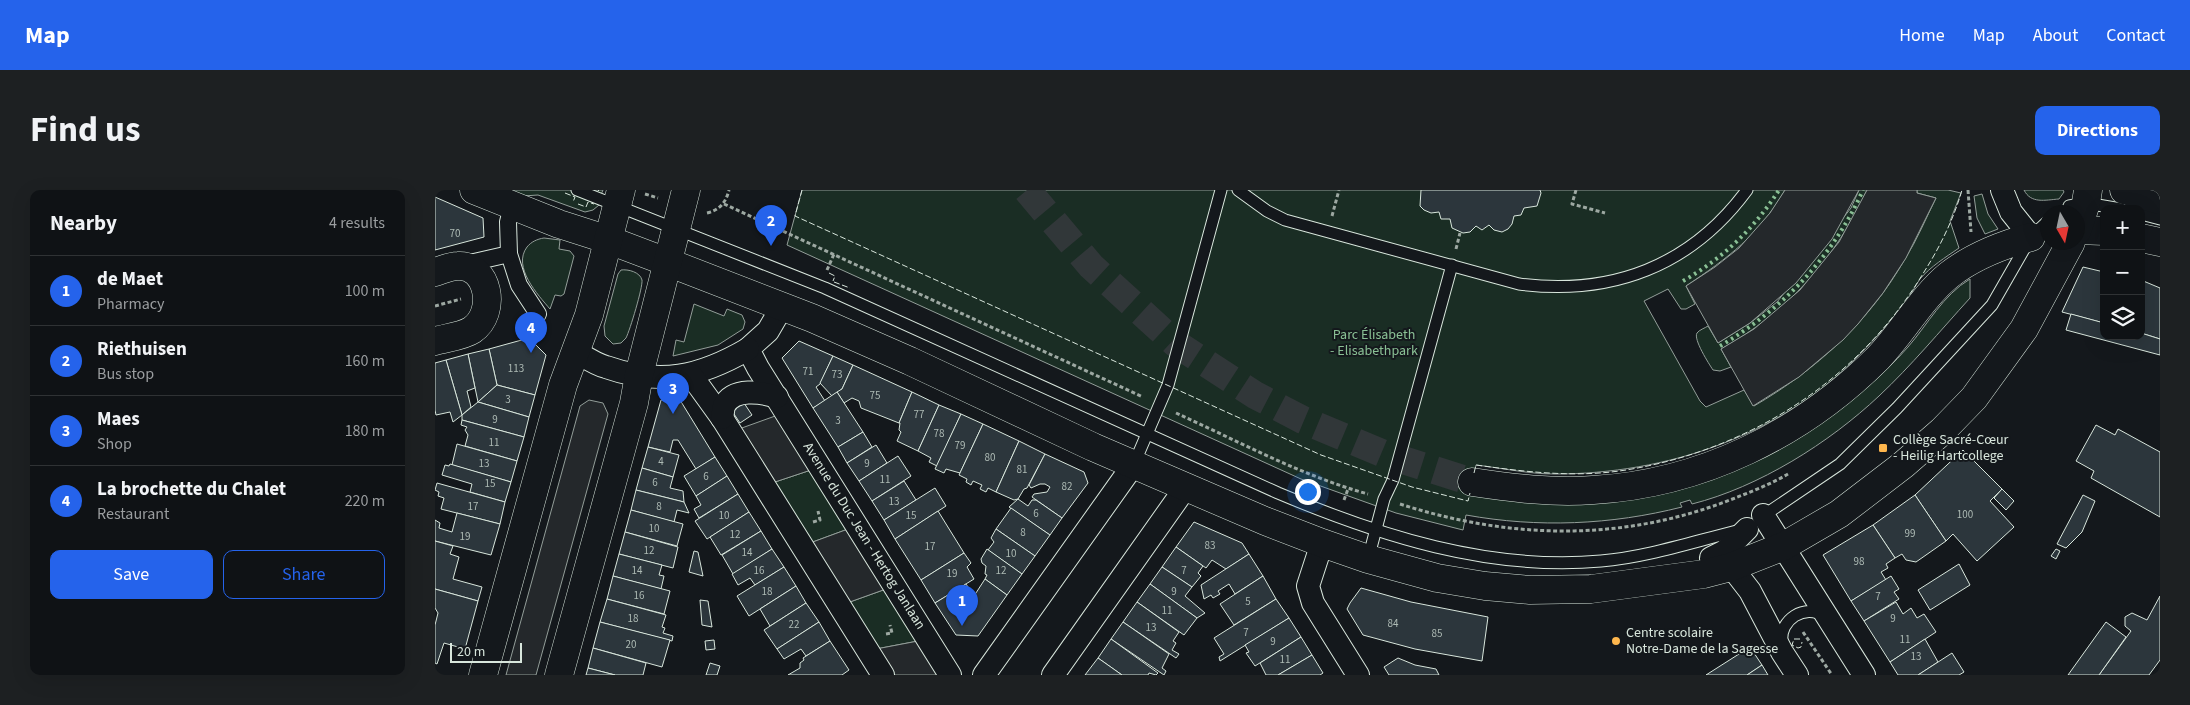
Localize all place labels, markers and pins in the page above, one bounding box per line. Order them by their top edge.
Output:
pin: 2 [755,205,787,246]
pin: 4 [515,312,547,353]
pin: 3 [657,373,689,414]
place label: Collège Sacré-Cœur - Heilig Hartcollege [1893,430,2009,466]
marker: Collège Sacré-Cœur - Heilig Hartcollege [1877,442,1889,454]
pin: 1 [946,585,978,626]
place label: Centre scolaire Notre-Dame de la Sagesse [1626,623,1778,659]
marker: Centre scolaire Notre-Dame de la Sagesse [1610,635,1622,647]

